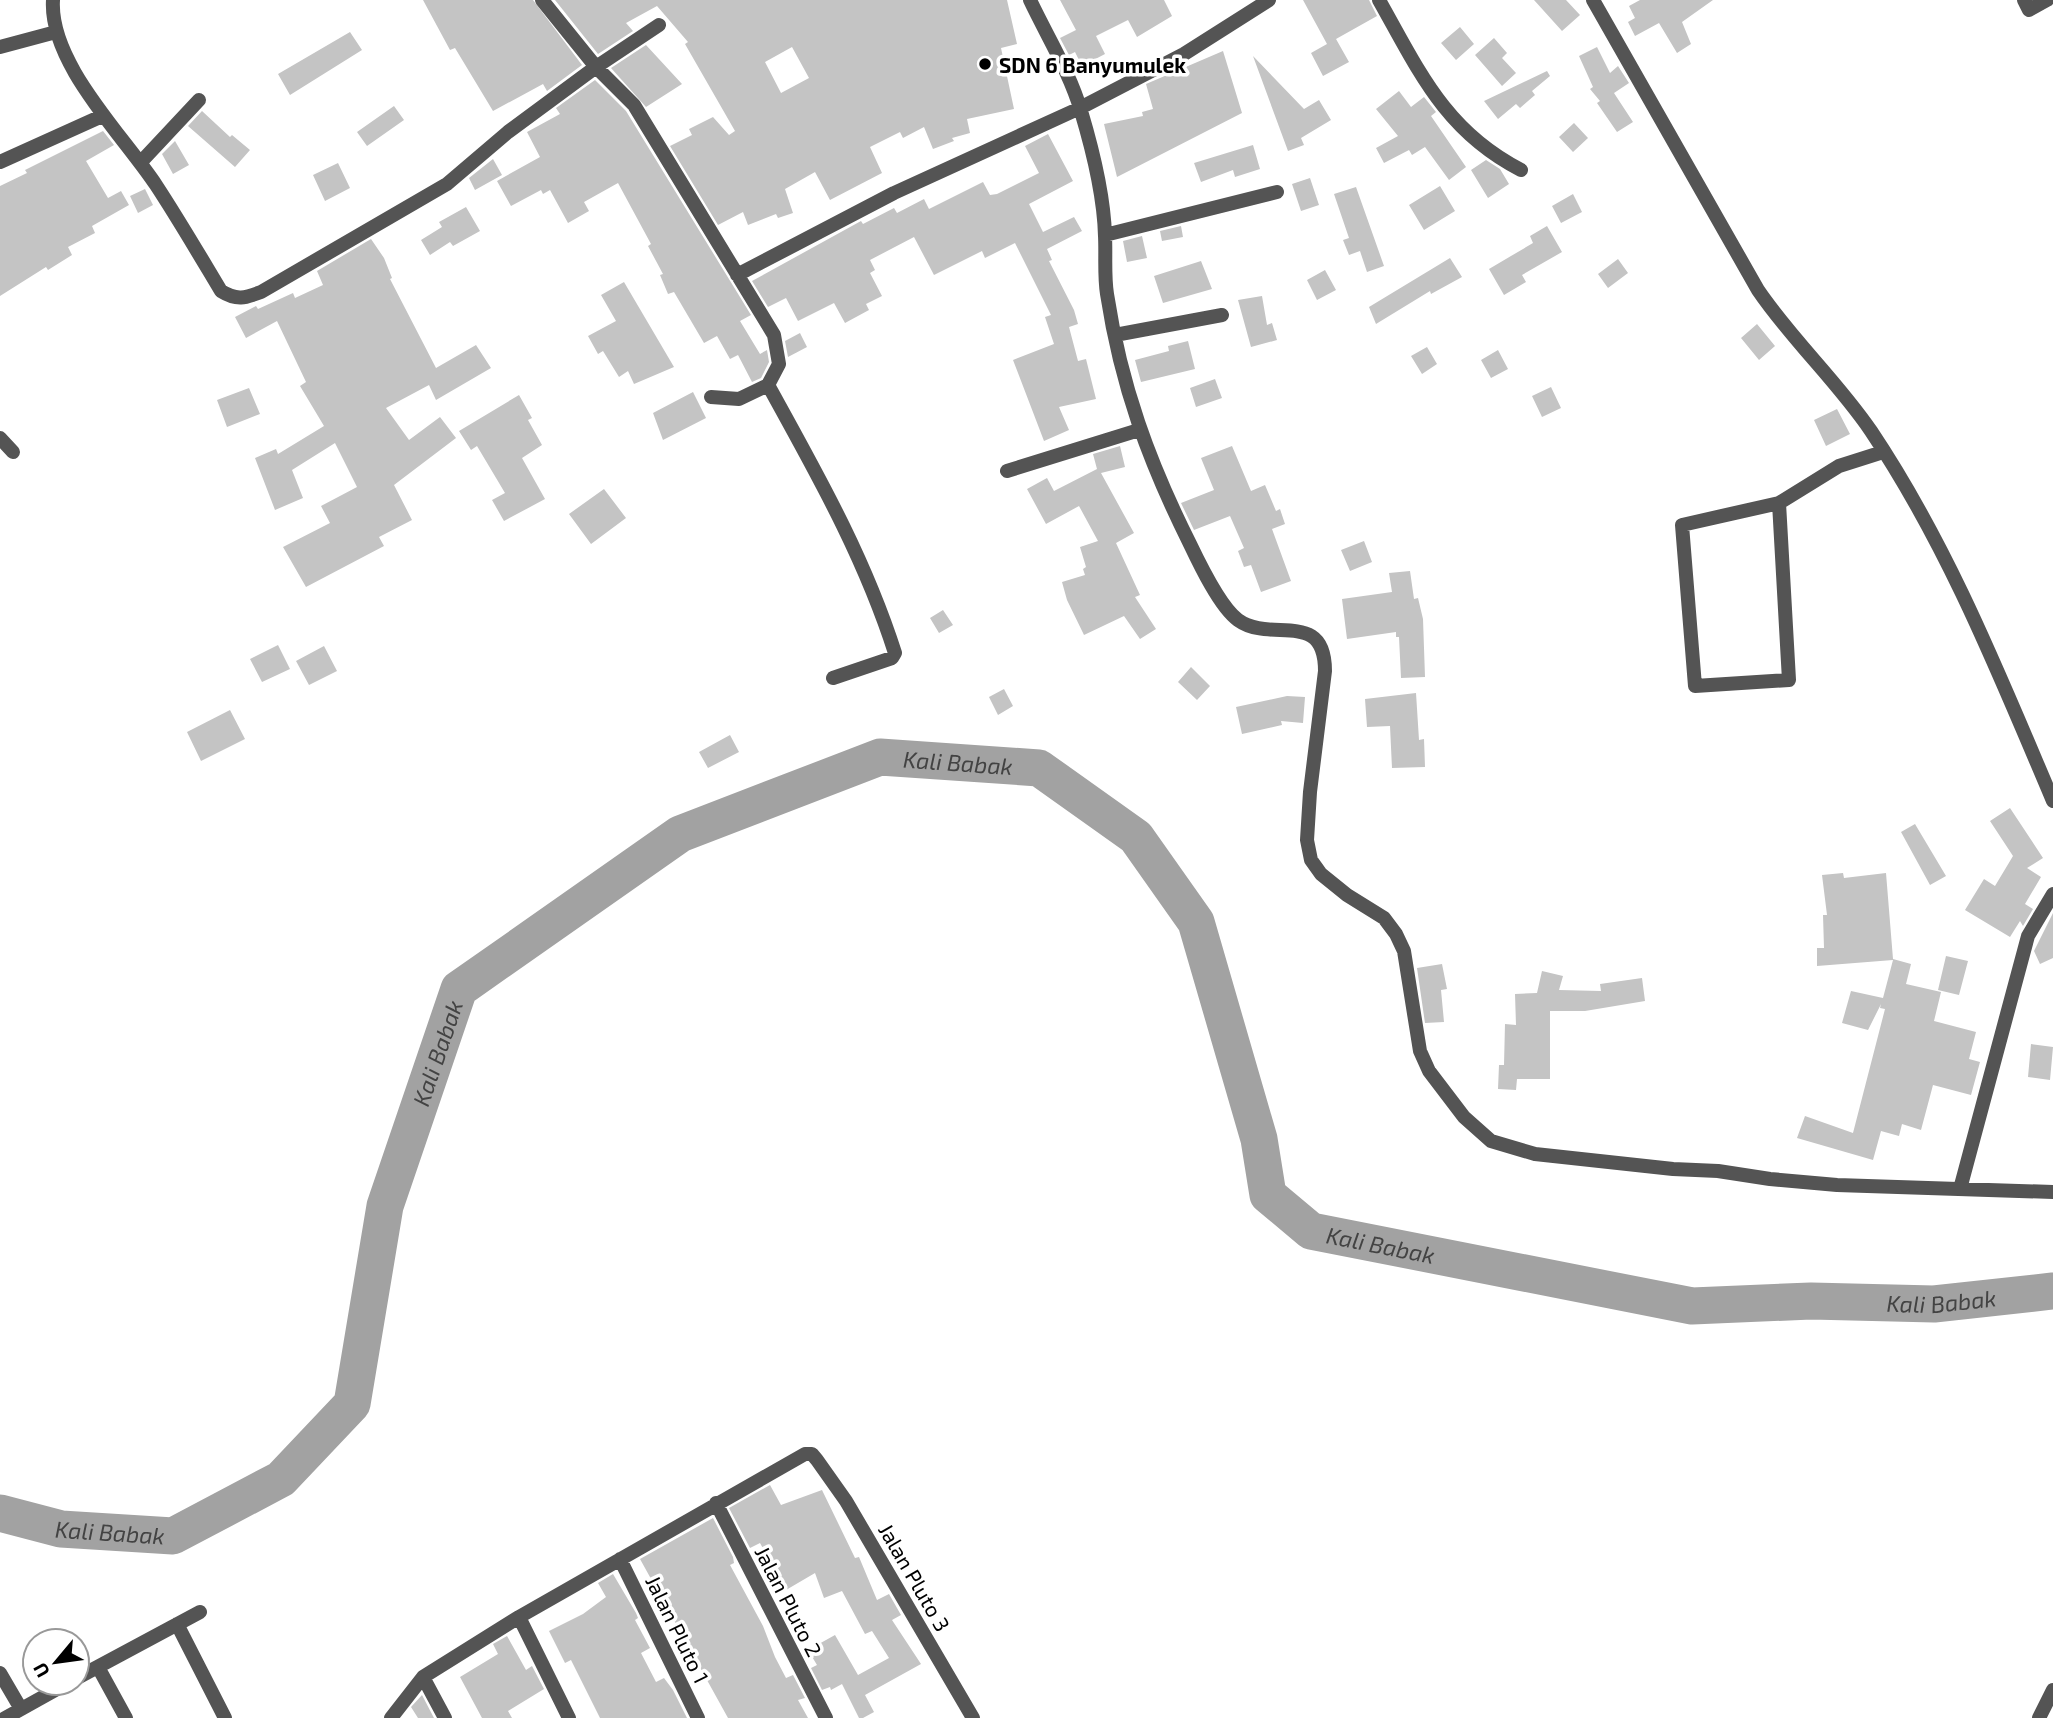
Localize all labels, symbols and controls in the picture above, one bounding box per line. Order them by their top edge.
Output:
place label: SDN 6 Banyumulek [999,52,1186,78]
marker: SDN 6 Banyumulek [977,56,993,72]
water label: Kali Babak [902,745,1014,780]
water label: Kali Babak [406,997,468,1110]
water label: Kali Babak [1324,1220,1437,1269]
water label: Kali Babak [1886,1283,1997,1318]
water label: Kali Babak [54,1515,166,1549]
street label: Jalan Pluto 3 [874,1519,956,1635]
street label: Jalan Pluto 2 [751,1542,827,1660]
street label: Jalan Pluto 1 [641,1571,715,1687]
north arrow [21,1627,91,1697]
text: U [27,1659,54,1682]

